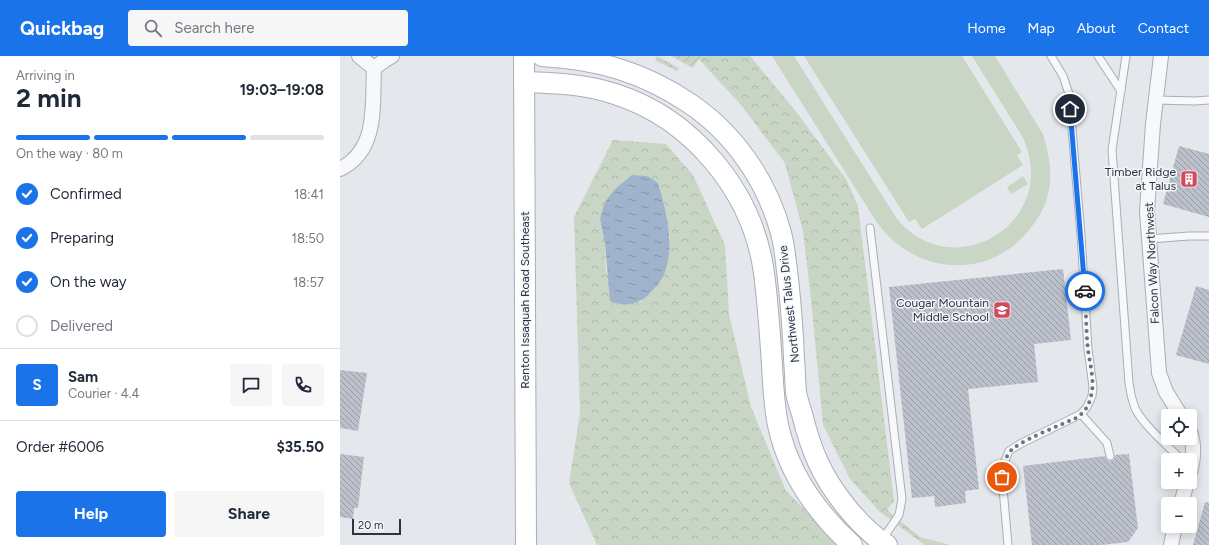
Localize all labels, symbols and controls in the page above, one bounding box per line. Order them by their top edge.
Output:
search box [128,10,408,46]
text: Quickbag [20,17,104,40]
icon: search [142,17,164,39]
text: Search here [174,19,254,37]
text: Home [967,20,1006,37]
text: Map [1028,20,1055,37]
text: About [1077,20,1116,37]
text: Contact [1138,20,1189,37]
text: Arriving in [16,68,75,83]
text: 19:03–19:08 [240,81,324,99]
text: 2 min [16,82,82,114]
pin [1053,92,1087,126]
icon: home [1059,98,1081,120]
text: On the way · 80 m [16,146,123,161]
place label: Timber Ridge at Talus [1105,165,1176,193]
building icon: Timber Ridge at Talus [1179,169,1199,189]
icon: check [16,183,38,205]
text: Confirmed [50,185,122,203]
text: 18:41 [294,187,324,202]
street label: Falcon Way Northwest [1142,201,1162,324]
street label: Renton Issaquah Road Southeast [518,211,532,389]
icon: check [16,227,38,249]
text: Preparing [50,229,114,247]
text: 18:50 [292,231,324,246]
street label: Northwest Talus Drive [776,244,802,363]
icon: check [16,271,38,293]
courier [1065,271,1105,311]
text: On the way [50,273,127,291]
text: 18:57 [293,275,324,290]
icon: car [1074,280,1096,302]
place label: Cougar Mountain Middle School [896,296,989,324]
school or university icon: Cougar Mountain Middle School [992,300,1012,320]
text: Delivered [50,317,113,335]
button: chat [230,364,272,406]
button: phone [282,364,324,406]
text: Sam [68,368,98,386]
text: S [32,376,42,394]
text: Courier · 4.4 [68,386,140,401]
map controls [1161,409,1197,533]
button: locate [1161,409,1197,445]
text: Order #6006 [16,438,104,456]
text: $35.50 [276,438,324,456]
button: + [1161,453,1197,489]
pin [985,460,1019,494]
icon: bag [991,466,1013,488]
button: Help [16,491,166,537]
button: Share [174,491,324,537]
button: − [1161,497,1197,533]
scale bar [352,517,401,536]
text: 20 m [358,519,383,532]

